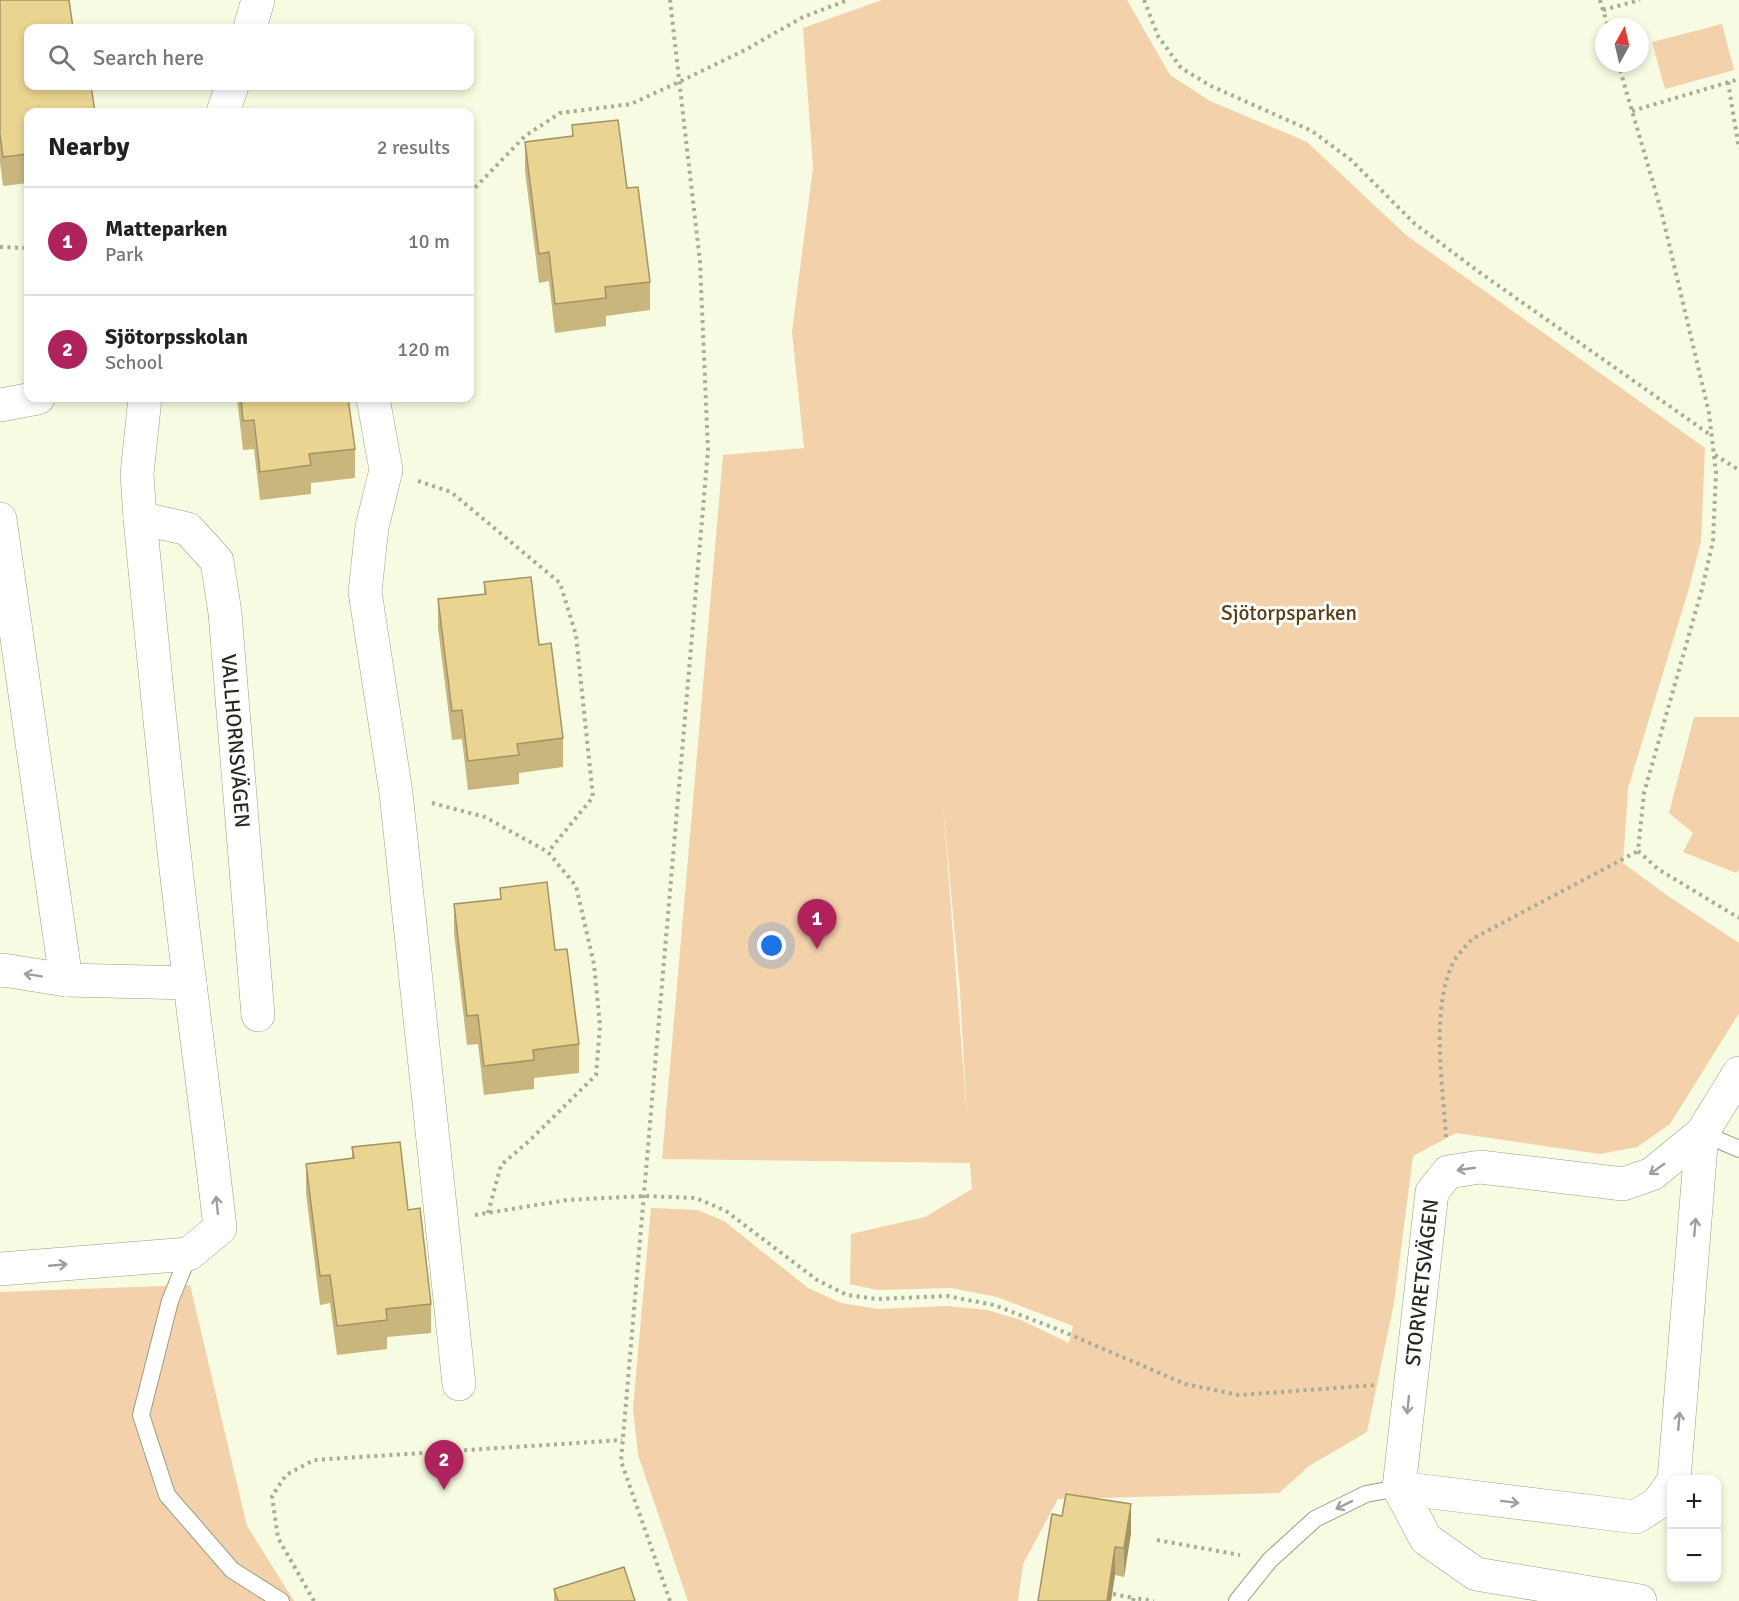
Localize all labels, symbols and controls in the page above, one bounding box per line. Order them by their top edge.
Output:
north arrow [1595,18,1649,72]
search box [24,24,474,90]
icon: search [45,41,78,74]
text: Search here [93,44,204,71]
text: Nearby [48,131,129,163]
text: 2 results [377,135,450,160]
text: Matteparken [105,215,228,242]
text: 1 [62,229,73,254]
text: 10 m [408,229,450,254]
text: Park [105,242,143,267]
text: Sjötorpsskolan [105,323,248,350]
text: 2 [62,337,73,362]
text: 120 m [397,337,450,362]
text: School [105,350,163,375]
park label: Sjötorpsparken [1221,600,1357,626]
street label: VALLHORNSVÄGEN [215,653,256,829]
pin: 1 [798,900,836,949]
your location [757,931,786,960]
one-way arrow [23,969,43,980]
one-way arrow [1649,1163,1665,1175]
one-way arrow [1457,1164,1476,1175]
one-way arrow [211,1195,222,1215]
street label: STORVRETSVÄGEN [1400,1198,1444,1368]
one-way arrow [1690,1217,1701,1237]
one-way arrow [48,1259,68,1270]
one-way arrow [1403,1394,1414,1414]
one-way arrow [1673,1412,1684,1432]
pin: 2 [424,1440,464,1490]
map controls [1667,1475,1721,1583]
button: + [1667,1475,1721,1529]
one-way arrow [1499,1496,1519,1507]
one-way arrow [1335,1500,1353,1512]
button: − [1667,1529,1721,1583]

